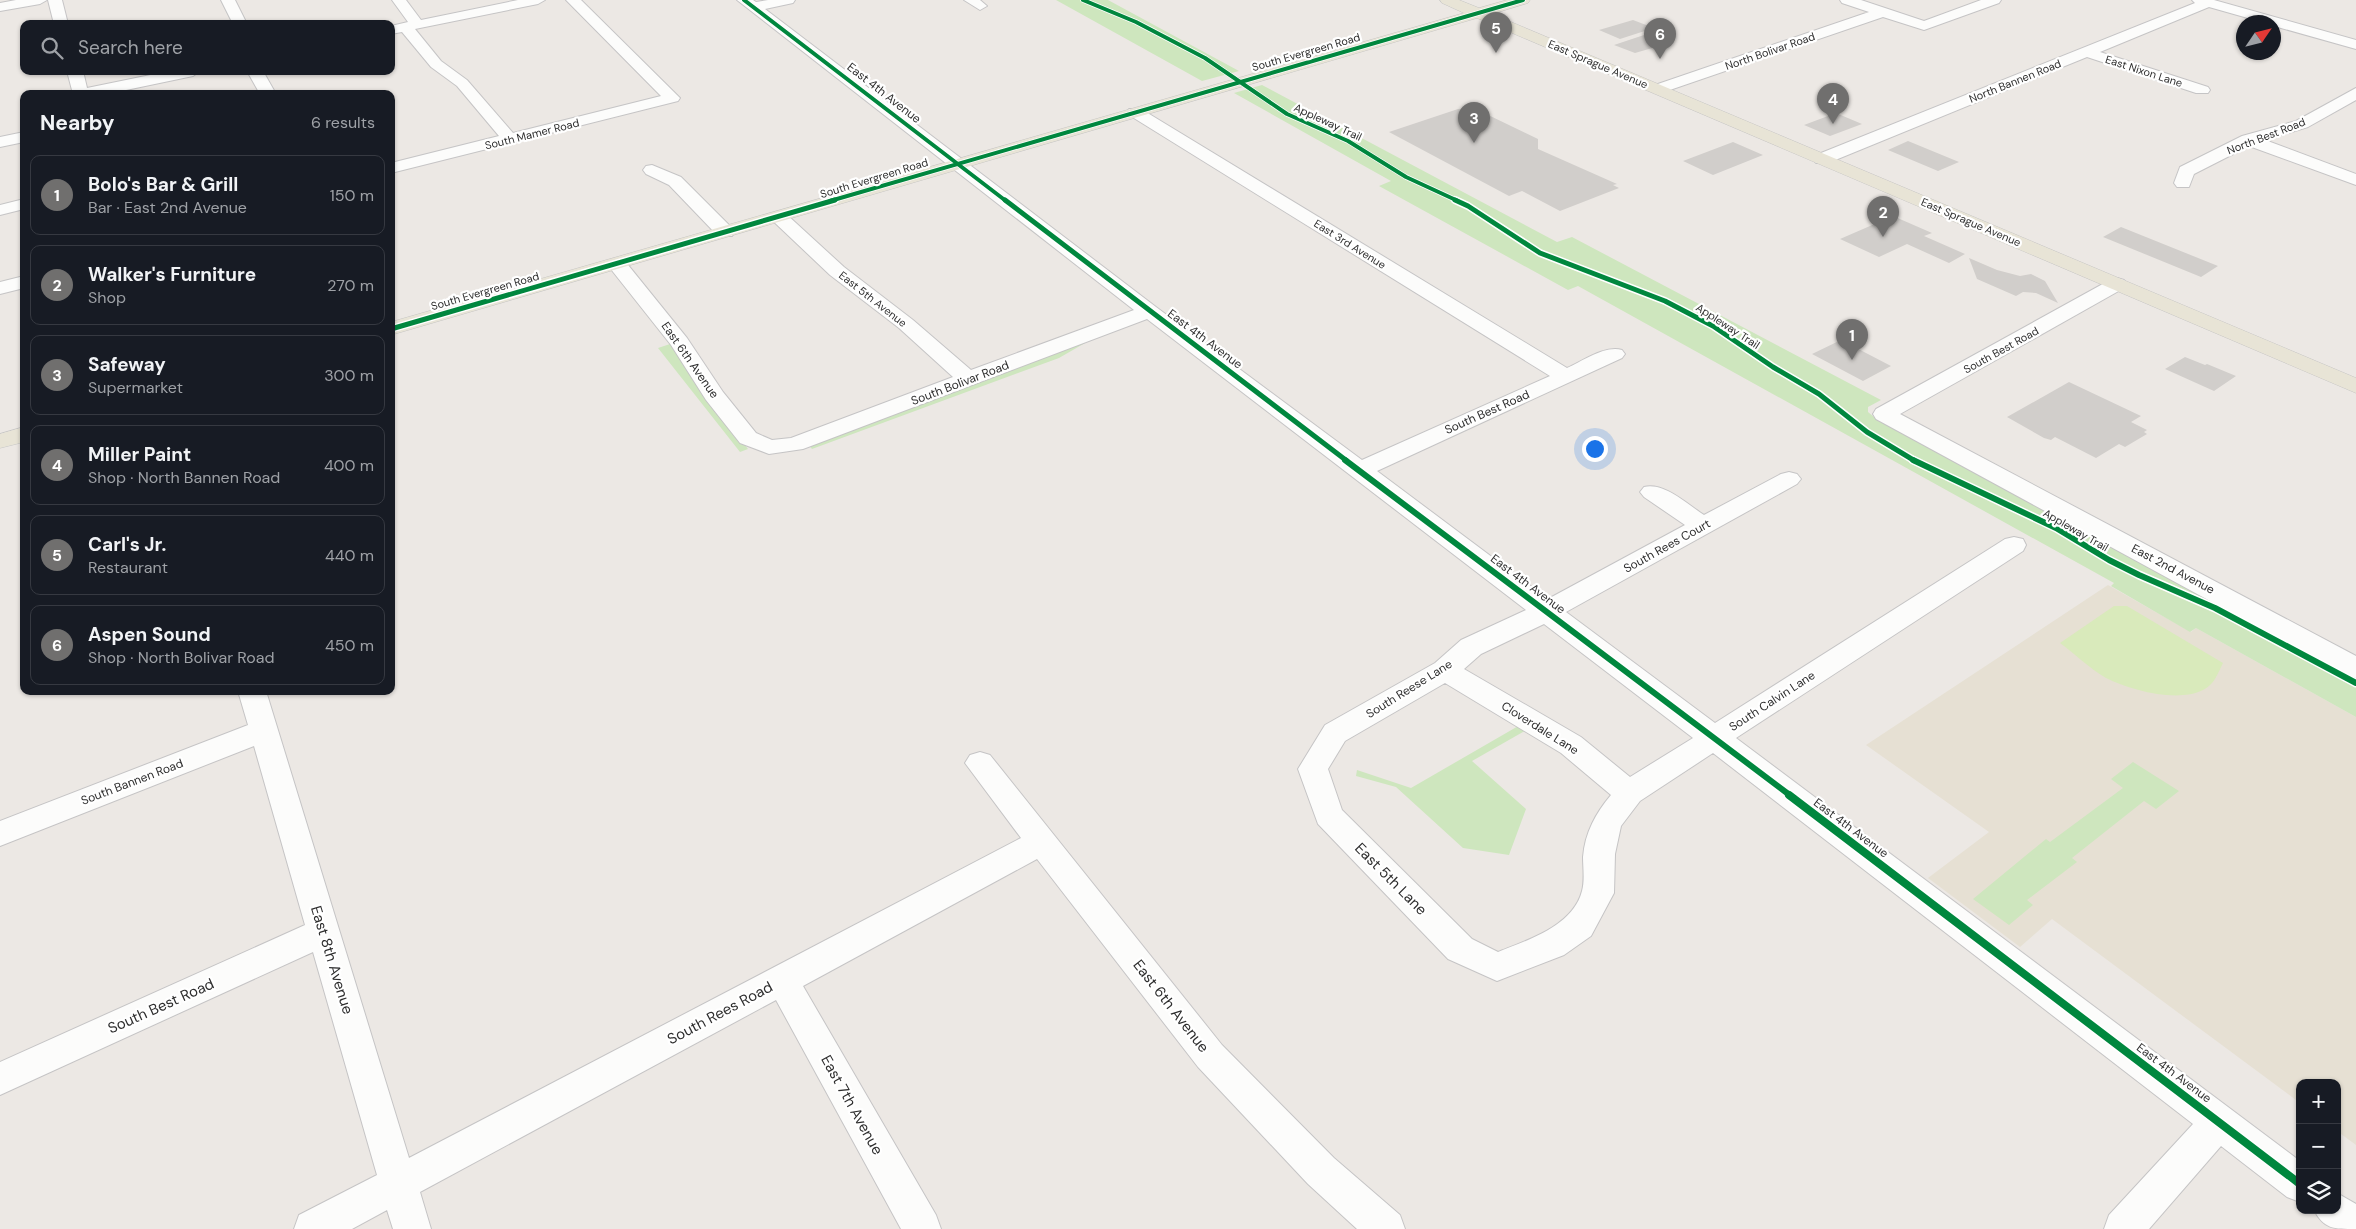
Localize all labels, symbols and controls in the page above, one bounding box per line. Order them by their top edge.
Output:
pin: 5 [1480,12,1512,53]
north arrow [2236,15,2281,60]
pin: 6 [1644,18,1676,59]
search box [20,20,395,75]
street label: North Bolivar Road [1723,29,1817,73]
street label: South Evergreen Road [1250,30,1362,74]
icon: search [38,34,66,62]
text: Search here [78,35,183,60]
street label: East Sprague Avenue [1546,37,1650,91]
street label: East Nixon Lane [2104,52,2184,90]
street label: North Bannen Road [1967,56,2063,106]
street label: East 4th Avenue [844,59,924,127]
pin: 4 [1817,83,1849,124]
street label: Appleway Trail [1292,100,1364,144]
pin: 3 [1458,102,1490,143]
text: Nearby [40,109,114,137]
text: 6 results [311,112,375,133]
street label: South Mamer Road [483,115,581,152]
street label: North Best Road [2225,115,2307,157]
street label: South Evergreen Road [818,155,930,201]
text: Bolo's Bar & Grill [88,172,238,197]
text: 1 [54,185,60,206]
text: 150 m [330,185,374,206]
street label: East Sprague Avenue [1919,195,2023,249]
pin: 2 [1867,196,1899,237]
text: Bar · East 2nd Avenue [88,197,247,218]
street label: East 3rd Avenue [1311,216,1389,272]
text: Walker's Furniture [88,262,256,287]
street label: East 5th Avenue [836,268,910,330]
street label: South Evergreen Road [429,269,541,313]
text: 2 [52,275,62,296]
text: 270 m [327,275,374,296]
text: Shop [88,287,126,308]
street label: Appleway Trail [1693,300,1763,352]
street label: East 4th Avenue [1164,306,1246,373]
street label: East 6th Avenue [658,319,722,402]
pin: 1 [1836,319,1868,360]
street label: South Best Road [1961,324,2041,376]
text: Safeway [88,352,166,377]
street label: South Bolivar Road [909,357,1011,409]
text: 3 [52,365,62,386]
text: 300 m [324,365,374,386]
text: Supermarket [88,377,183,398]
street label: South Best Road [1442,386,1532,438]
your location [1582,436,1608,462]
text: Miller Paint [88,442,191,467]
text: 4 [52,455,62,476]
text: 400 m [324,455,374,476]
text: Shop · North Bannen Road [88,467,280,488]
street label: Appleway Trail [2041,506,2111,554]
street label: South Rees Court [1621,515,1714,577]
text: Carl's Jr. [88,532,166,557]
street label: East 2nd Avenue [2129,540,2218,598]
text: 5 [52,545,62,566]
text: 440 m [325,545,374,566]
street label: East 4th Avenue [1487,551,1569,618]
text: Restaurant [88,557,168,578]
text: Aspen Sound [88,622,211,647]
text: 6 [52,635,62,656]
text: 450 m [325,635,374,656]
text: Shop · North Bolivar Road [88,647,275,668]
street label: South Reese Lane [1363,656,1455,722]
street label: South Calvin Lane [1726,667,1818,735]
street label: Cloverdale Lane [1498,698,1582,758]
street label: South Bannen Road [79,755,185,809]
street label: East 4th Avenue [1810,795,1892,862]
street label: East 5th Lane [1351,839,1431,919]
street label: East 8th Avenue [306,903,358,1017]
street label: East 6th Avenue [1128,955,1214,1057]
street label: South Best Road [105,974,217,1038]
street label: South Rees Road [664,977,776,1049]
street label: East 4th Avenue [2133,1040,2215,1107]
street label: East 7th Avenue [816,1052,888,1158]
map controls [2296,1079,2341,1214]
button: + [2296,1079,2341,1124]
button: − [2296,1124,2341,1169]
button: layers [2296,1169,2341,1214]

